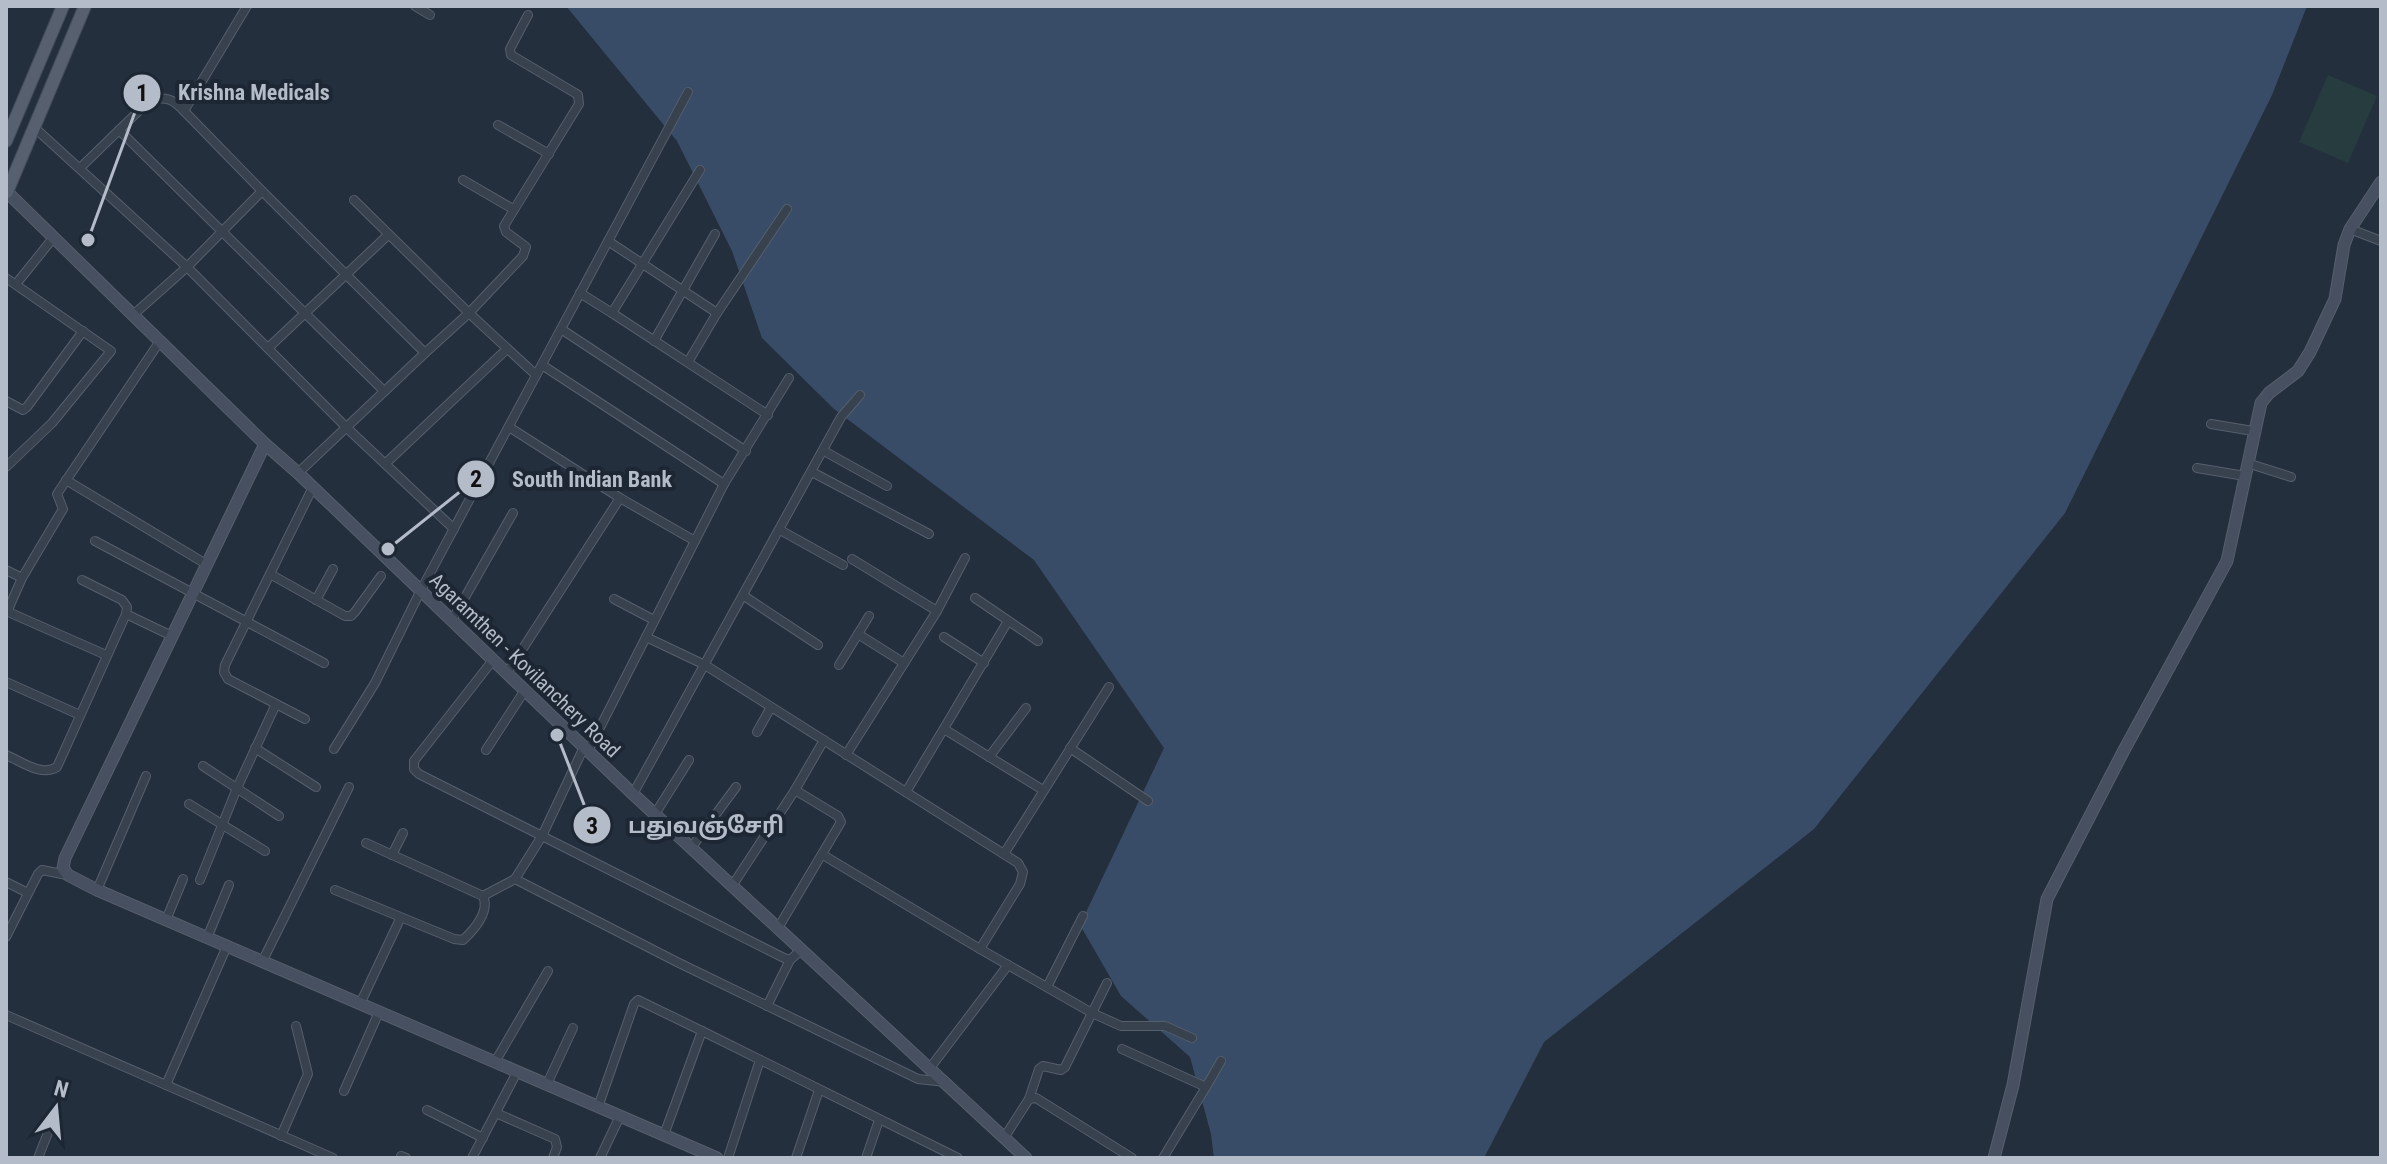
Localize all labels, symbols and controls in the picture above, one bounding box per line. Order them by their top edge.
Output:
callout: Krishna Medicals [122,70,346,116]
text: 1 [136,79,148,107]
text: Krishna Medicals [178,80,330,105]
callout: South Indian Bank [456,456,688,502]
text: 2 [470,465,482,493]
text: South Indian Bank [512,467,672,492]
street label: Agaramthen - Kovilanchery Road [425,568,625,762]
callout: பதுவஞ்சேரி [572,802,800,848]
text: 3 [586,812,598,840]
text: பதுவஞ்சேரி [628,813,784,840]
north arrow [16,1068,96,1148]
text: N [51,1075,71,1103]

